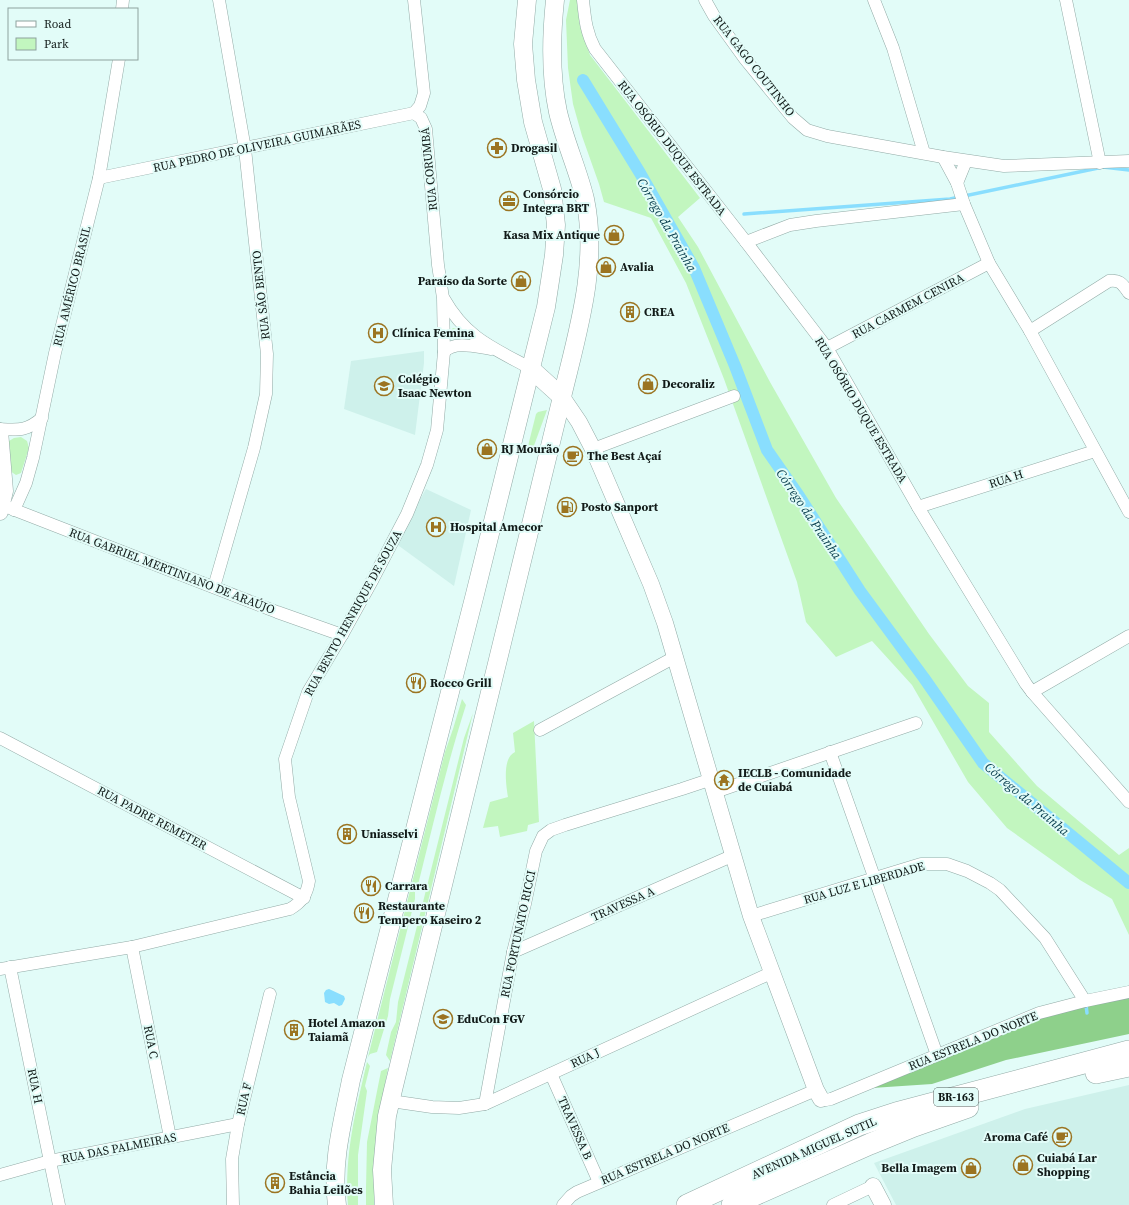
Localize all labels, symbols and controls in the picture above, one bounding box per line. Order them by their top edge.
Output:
legend [8,8,138,60]
street label: RUA GAGO COUTINHO [710,12,798,120]
text: Road [44,16,71,32]
text: Park [44,36,69,52]
street label: RUA OSÓRIO DUQUE ESTRADA [614,77,730,219]
street label: RUA PEDRO DE OLIVEIRA GUIMARÃES [152,116,362,176]
street label: RUA CORUMBÁ [417,126,441,211]
pharmacy icon: Drogasil [486,137,508,159]
place label: Drogasil [511,140,558,156]
water label: Córrego da Prainha [633,175,701,275]
place label: Consórcio Integra BRT [523,186,590,216]
office icon: Consórcio Integra BRT [498,190,520,212]
street label: RUA AMÉRICO BRASIL [49,224,95,348]
shop icon: Kasa Mix Antique [603,224,625,246]
place label: Kasa Mix Antique [503,227,600,243]
street label: RUA SÃO BENTO [248,250,274,340]
shop icon: Avalia [595,256,617,278]
place label: Avalia [620,259,654,275]
shop icon: Paraíso da Sorte [510,270,532,292]
street label: RUA CARMEM CENIRA [849,270,967,342]
place label: Paraíso da Sorte [418,273,507,289]
building icon: CREA [619,301,641,323]
place label: CREA [644,304,675,320]
hospital icon: Clínica Femina [367,322,389,344]
place label: Clínica Femina [392,325,475,341]
street label: RUA OSÓRIO DUQUE ESTRADA [811,334,911,486]
place label: Colégio Isaac Newton [398,371,472,401]
shop icon: Decoraliz [637,373,659,395]
school or university icon: Colégio Isaac Newton [373,375,395,397]
place label: Decoraliz [662,376,715,392]
shop icon: RJ Mourão [476,438,498,460]
place label: RJ Mourão [501,441,559,457]
cafe icon: The Best Açaí [562,445,584,467]
place label: The Best Açaí [587,448,662,464]
water label: Córrego da Prainha [772,466,846,563]
street label: RUA H [987,466,1025,492]
fuel station icon: Posto Sanport [556,496,578,518]
place label: Posto Sanport [581,499,659,515]
hospital icon: Hospital Amecor [425,516,447,538]
place label: Hospital Amecor [450,519,543,535]
street label: RUA GABRIEL MERTINIANO DE ARAÚJO [67,524,277,618]
street label: RUA BENTO HENRIQUE DE SOUZA [301,527,405,699]
restaurant icon: Rocco Grill [405,672,427,694]
place label: Rocco Grill [430,675,492,691]
water label: Córrego da Prainha [981,759,1073,840]
place label: IECLB - Comunidade de Cuiabá [738,765,851,795]
temple icon: IECLB - Comunidade de Cuiabá [713,769,735,791]
street label: RUA PADRE REMETER [95,782,210,854]
building icon: Uniasselvi [336,823,358,845]
place label: Uniasselvi [361,826,418,842]
street label: RUA LUZ E LIBERDADE [802,858,926,908]
street label: RUA FORTUNATO RICCI [497,869,539,999]
restaurant icon: Carrara [360,875,382,897]
place label: Carrara [385,878,428,894]
street label: TRAVESSA A [589,883,657,925]
place label: Restaurante Tempero Kaseiro 2 [378,898,482,928]
restaurant icon: Restaurante Tempero Kaseiro 2 [353,902,375,924]
school or university icon: EduCon FGV [432,1008,454,1030]
street label: RUA ESTRELA DO NORTE [906,1008,1040,1074]
place label: EduCon FGV [457,1011,525,1027]
place label: Hotel Amazon Taiamã [308,1015,386,1045]
building icon: Hotel Amazon Taiamã [283,1019,305,1041]
street label: RUA C [140,1024,162,1060]
street label: RUA J [568,1044,603,1072]
street label: RUA H [23,1067,47,1105]
street label: RUA F [233,1081,256,1117]
road number: BR-163 [934,1088,978,1106]
street label: TRAVESSA B [554,1094,596,1162]
street label: AVENIDA MIGUEL SUTIL [749,1113,879,1183]
street label: RUA ESTRELA DO NORTE [598,1120,732,1188]
cafe icon: Aroma Café [1051,1126,1073,1148]
street label: RUA DAS PALMEIRAS [60,1129,178,1167]
place label: Aroma Café [984,1129,1048,1145]
place label: Cuiabá Lar Shopping [1037,1150,1097,1180]
shop icon: Cuiabá Lar Shopping [1012,1154,1034,1176]
shop icon: Bella Imagem [960,1157,982,1179]
place label: Bella Imagem [881,1160,957,1176]
place label: Estância Bahia Leilões [289,1168,363,1198]
building icon: Estância Bahia Leilões [264,1172,286,1194]

